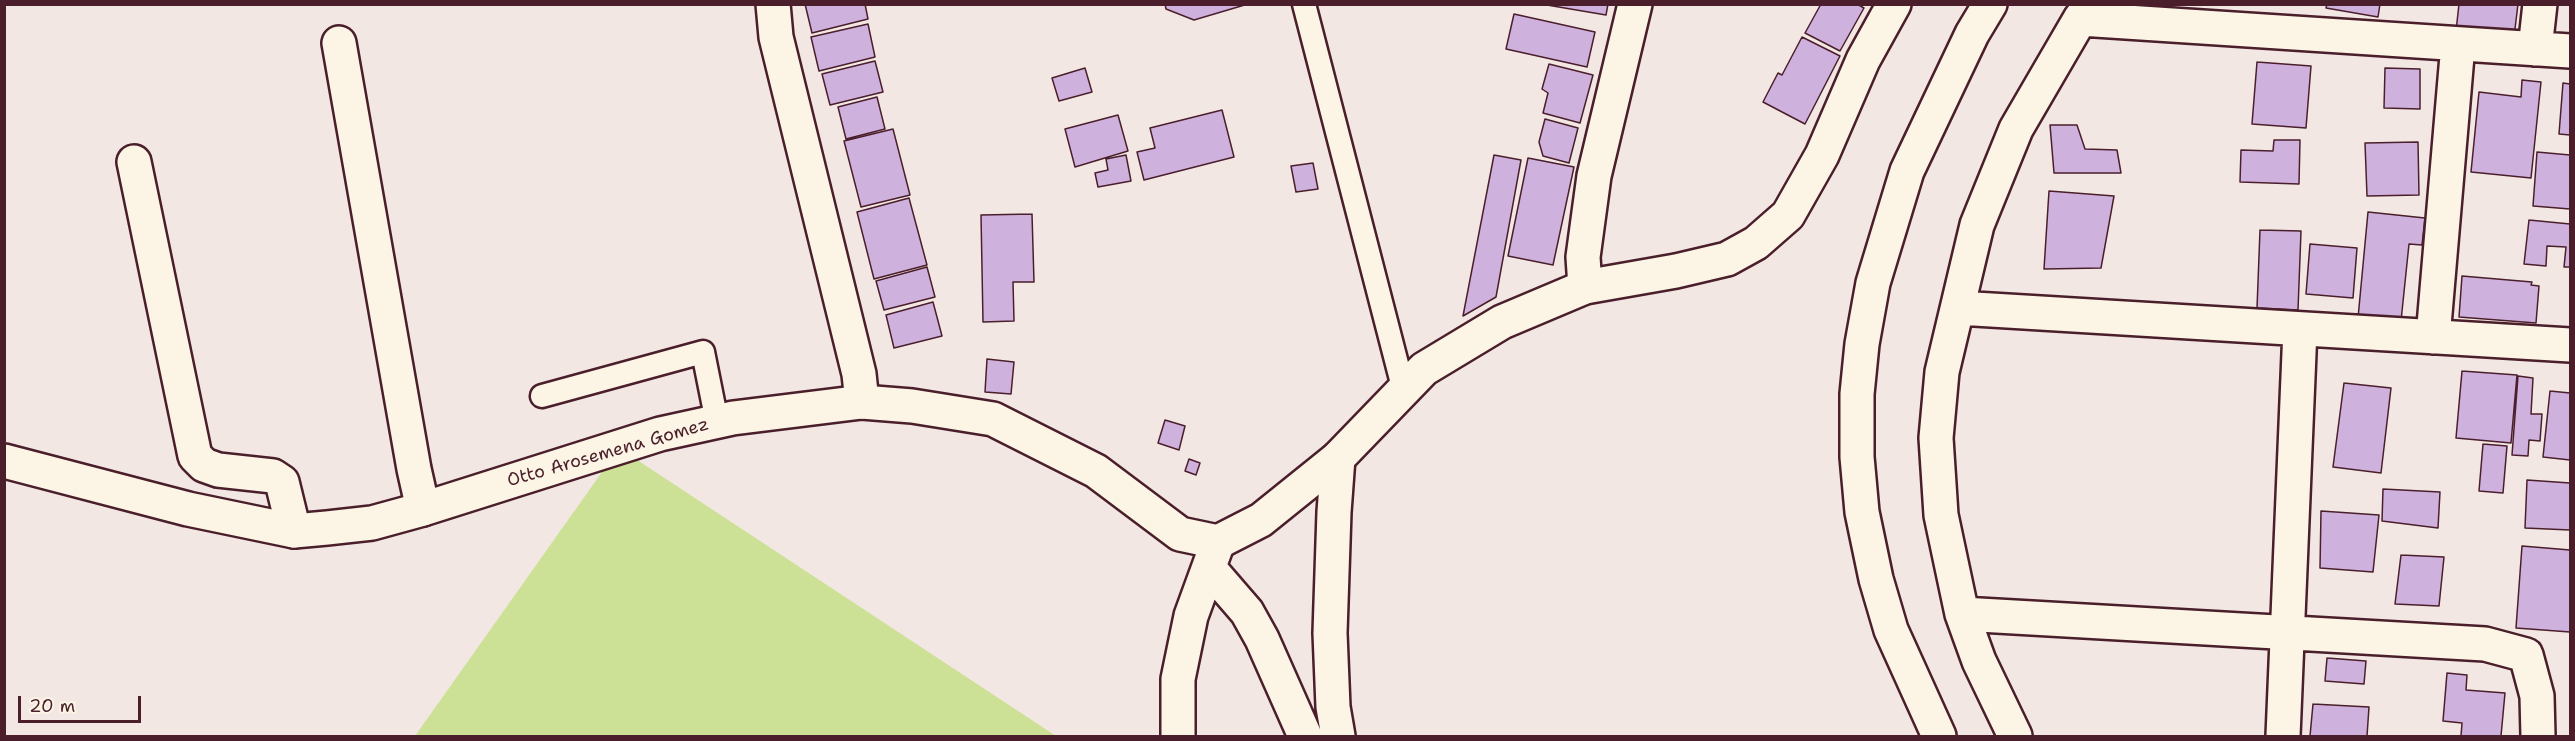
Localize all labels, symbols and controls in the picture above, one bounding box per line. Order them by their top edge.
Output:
street label: Otto Arosemena Gomez [505,414,711,492]
scale bar [21,684,144,722]
text: 20 m [29,694,75,718]

